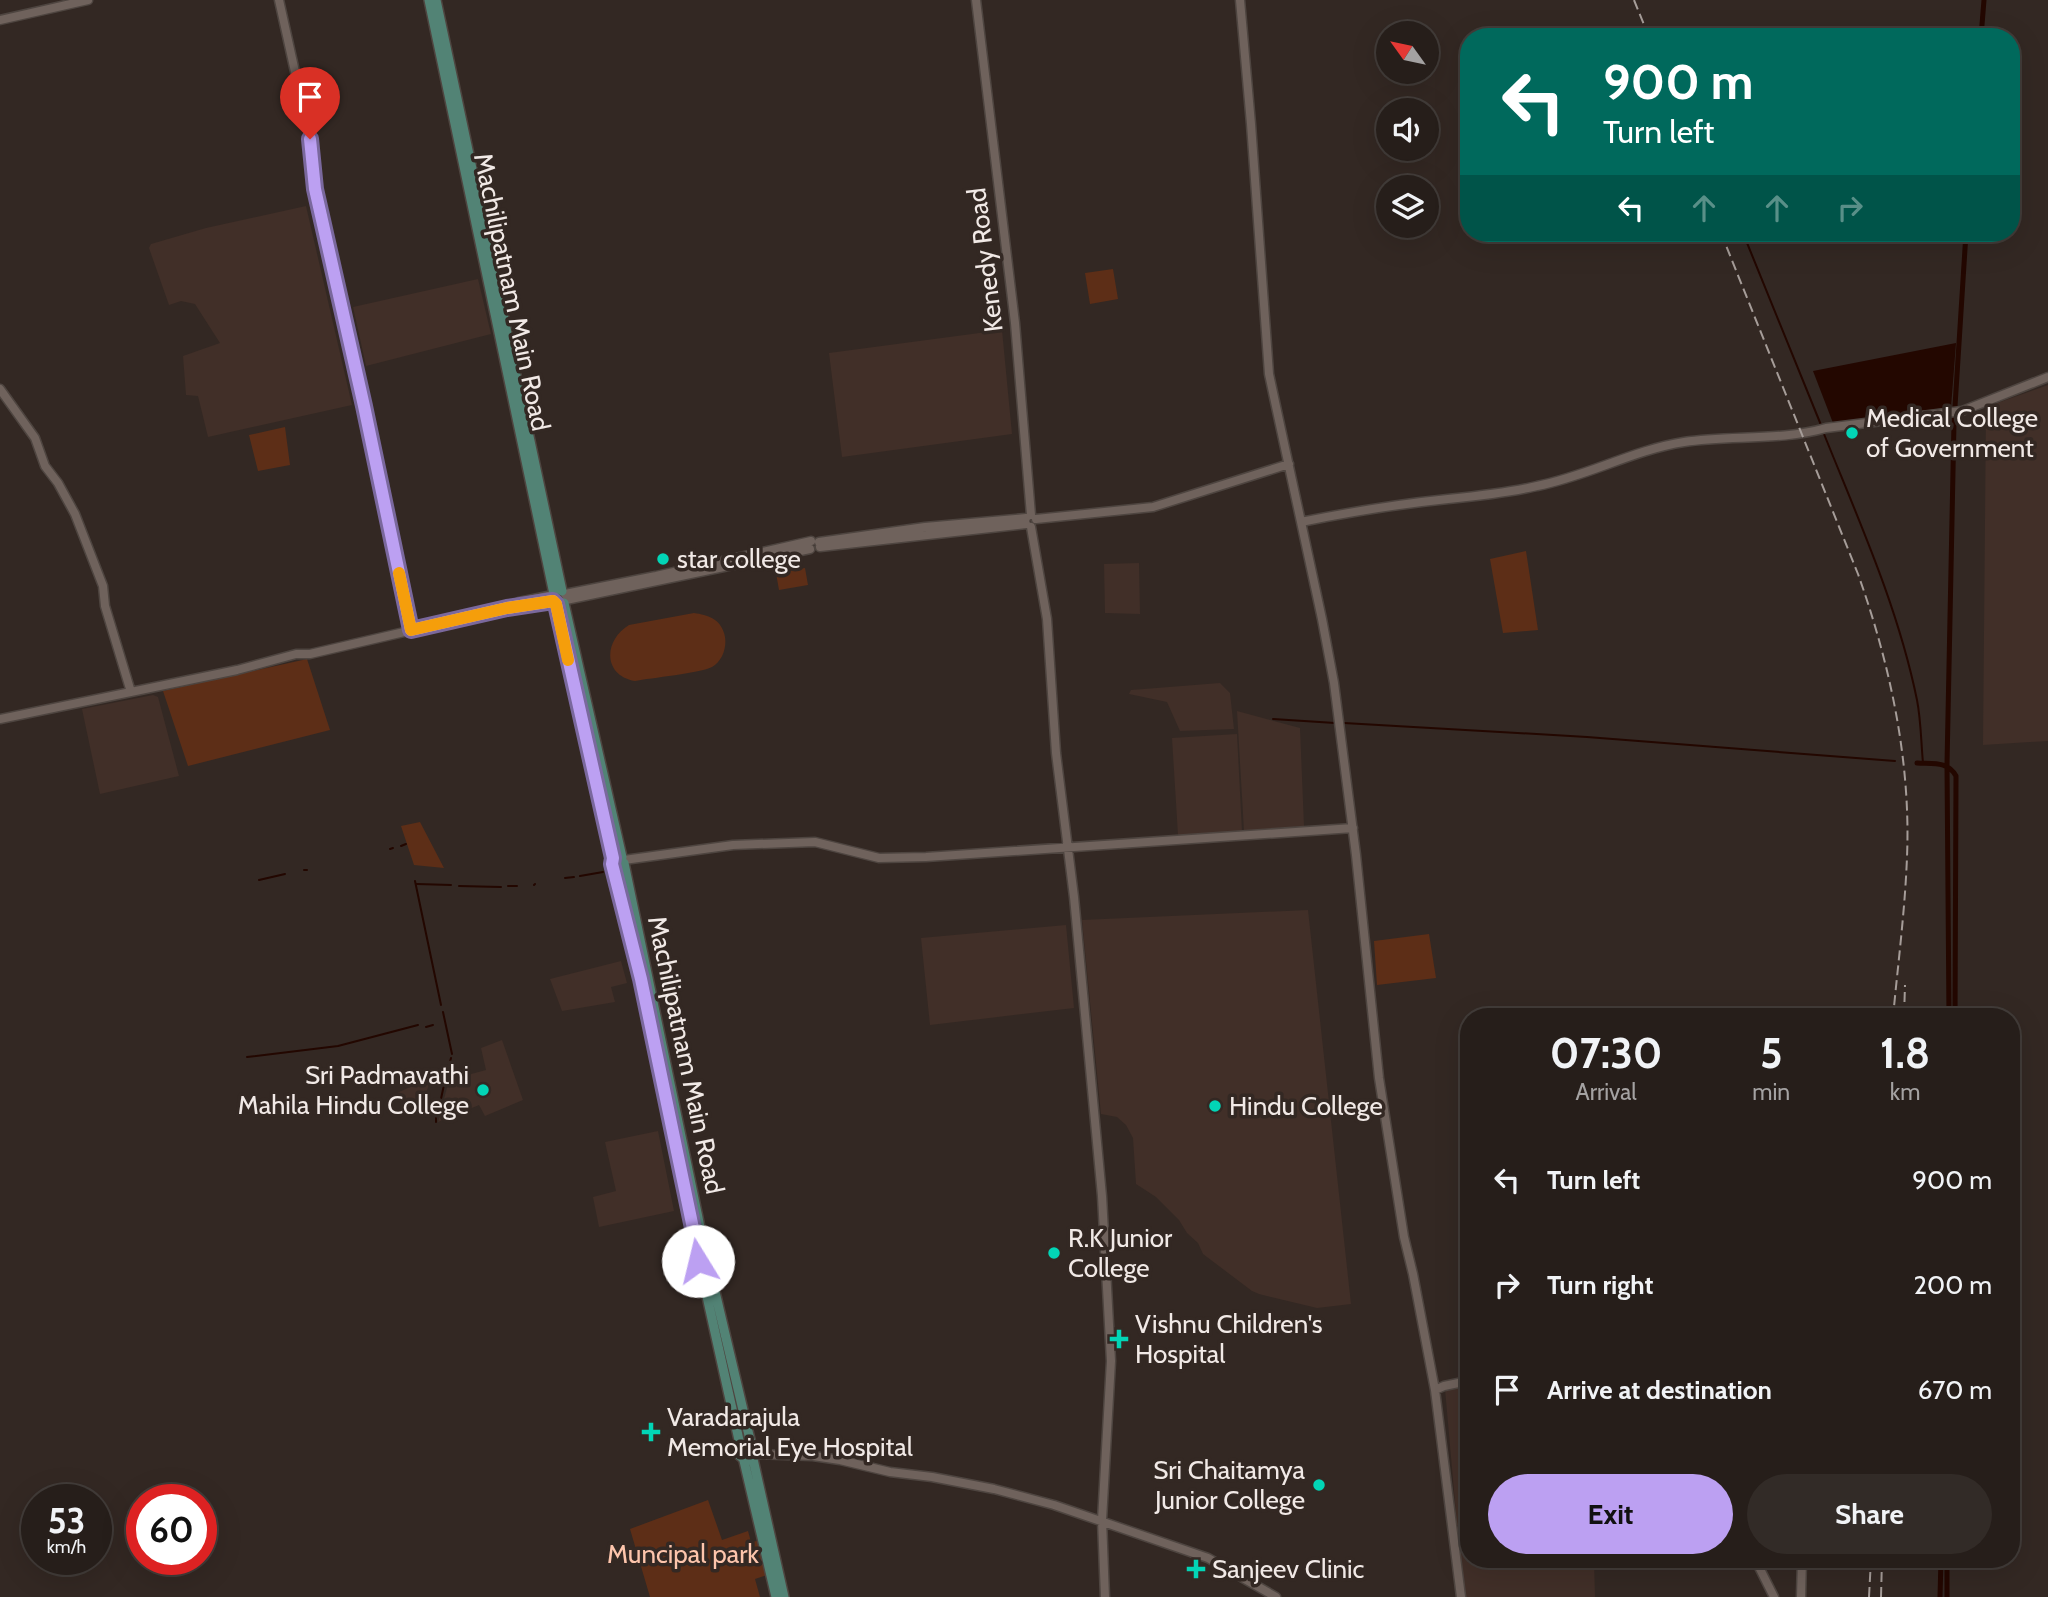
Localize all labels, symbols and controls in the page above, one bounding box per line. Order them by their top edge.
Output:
north arrow [1376,21,1438,84]
map controls [1376,21,1439,238]
text: 900 m [1603,52,1753,111]
icon: left [1488,56,1579,147]
pin [280,67,340,139]
icon: arrive [291,78,329,116]
button: sound [1376,98,1439,161]
text: Turn left [1603,112,1714,151]
street label: Machilipatnam Main Road [467,150,557,434]
button: layers [1376,175,1439,238]
street label: Kenedy Road [960,186,1010,334]
icon: left [1612,189,1650,227]
icon: ahead [1685,189,1723,227]
icon: ahead [1758,189,1796,227]
icon: right [1831,189,1869,227]
place label: Medical College of Government [1866,402,2038,464]
marker: Medical College of Government [1844,425,1860,441]
place label: star college [677,543,801,575]
marker: star college [655,551,671,567]
street label: Machilipatnam Main Road [641,913,731,1197]
text: 07:30 [1550,1027,1662,1079]
text: 5 [1760,1027,1783,1079]
text: 1.8 [1880,1027,1930,1079]
place label: Sri Padmavathi Mahila Hindu College [238,1059,469,1121]
text: Arrival [1576,1078,1637,1106]
text: min [1752,1078,1790,1106]
text: km [1890,1078,1920,1106]
marker: Sri Padmavathi Mahila Hindu College [475,1082,491,1098]
place label: Hindu College [1229,1090,1383,1122]
marker: Hindu College [1207,1098,1223,1114]
icon: left [1488,1161,1526,1199]
text: Turn left [1547,1164,1640,1196]
text: 900 m [1912,1164,1992,1196]
place label: R.K Junior College [1068,1222,1173,1284]
position arrow [661,1224,735,1298]
marker: R.K Junior College [1046,1245,1062,1261]
icon: right [1488,1266,1526,1304]
text: Turn right [1547,1269,1653,1301]
text: 200 m [1913,1269,1992,1301]
place label: Vishnu Children's Hospital [1135,1308,1323,1370]
marker: Vishnu Children's Hospital [1109,1329,1129,1349]
icon: arrive [1488,1371,1526,1409]
text: Arrive at destination [1547,1374,1772,1406]
text: 670 m [1918,1374,1992,1406]
place label: Varadarajula Memorial Eye Hospital [667,1401,913,1463]
marker: Varadarajula Memorial Eye Hospital [641,1422,661,1442]
place label: Sri Chaitamya Junior College [1153,1454,1306,1516]
button: Exit [1488,1474,1733,1554]
button: Share [1747,1474,1992,1554]
marker: Sri Chaitamya Junior College [1311,1477,1327,1493]
speed limit sign: 60 [126,1484,217,1575]
text: 53 [48,1499,85,1542]
text: km/h [47,1536,86,1558]
park label: Muncipal park [607,1538,759,1570]
place label: Sanjeev Clinic [1212,1553,1365,1585]
marker: Sanjeev Clinic [1186,1559,1206,1579]

